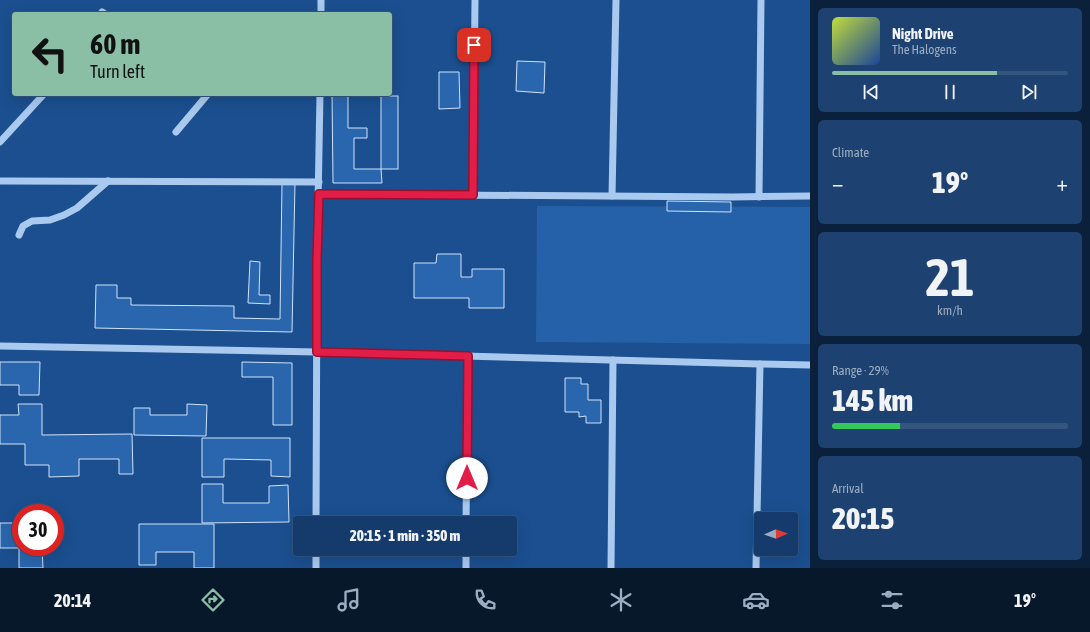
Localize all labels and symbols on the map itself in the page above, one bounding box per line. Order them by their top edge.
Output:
pin [457,28,491,62]
position arrow [446,457,488,499]
speed limit sign: 30 [12,504,64,556]
north arrow [754,512,798,556]

